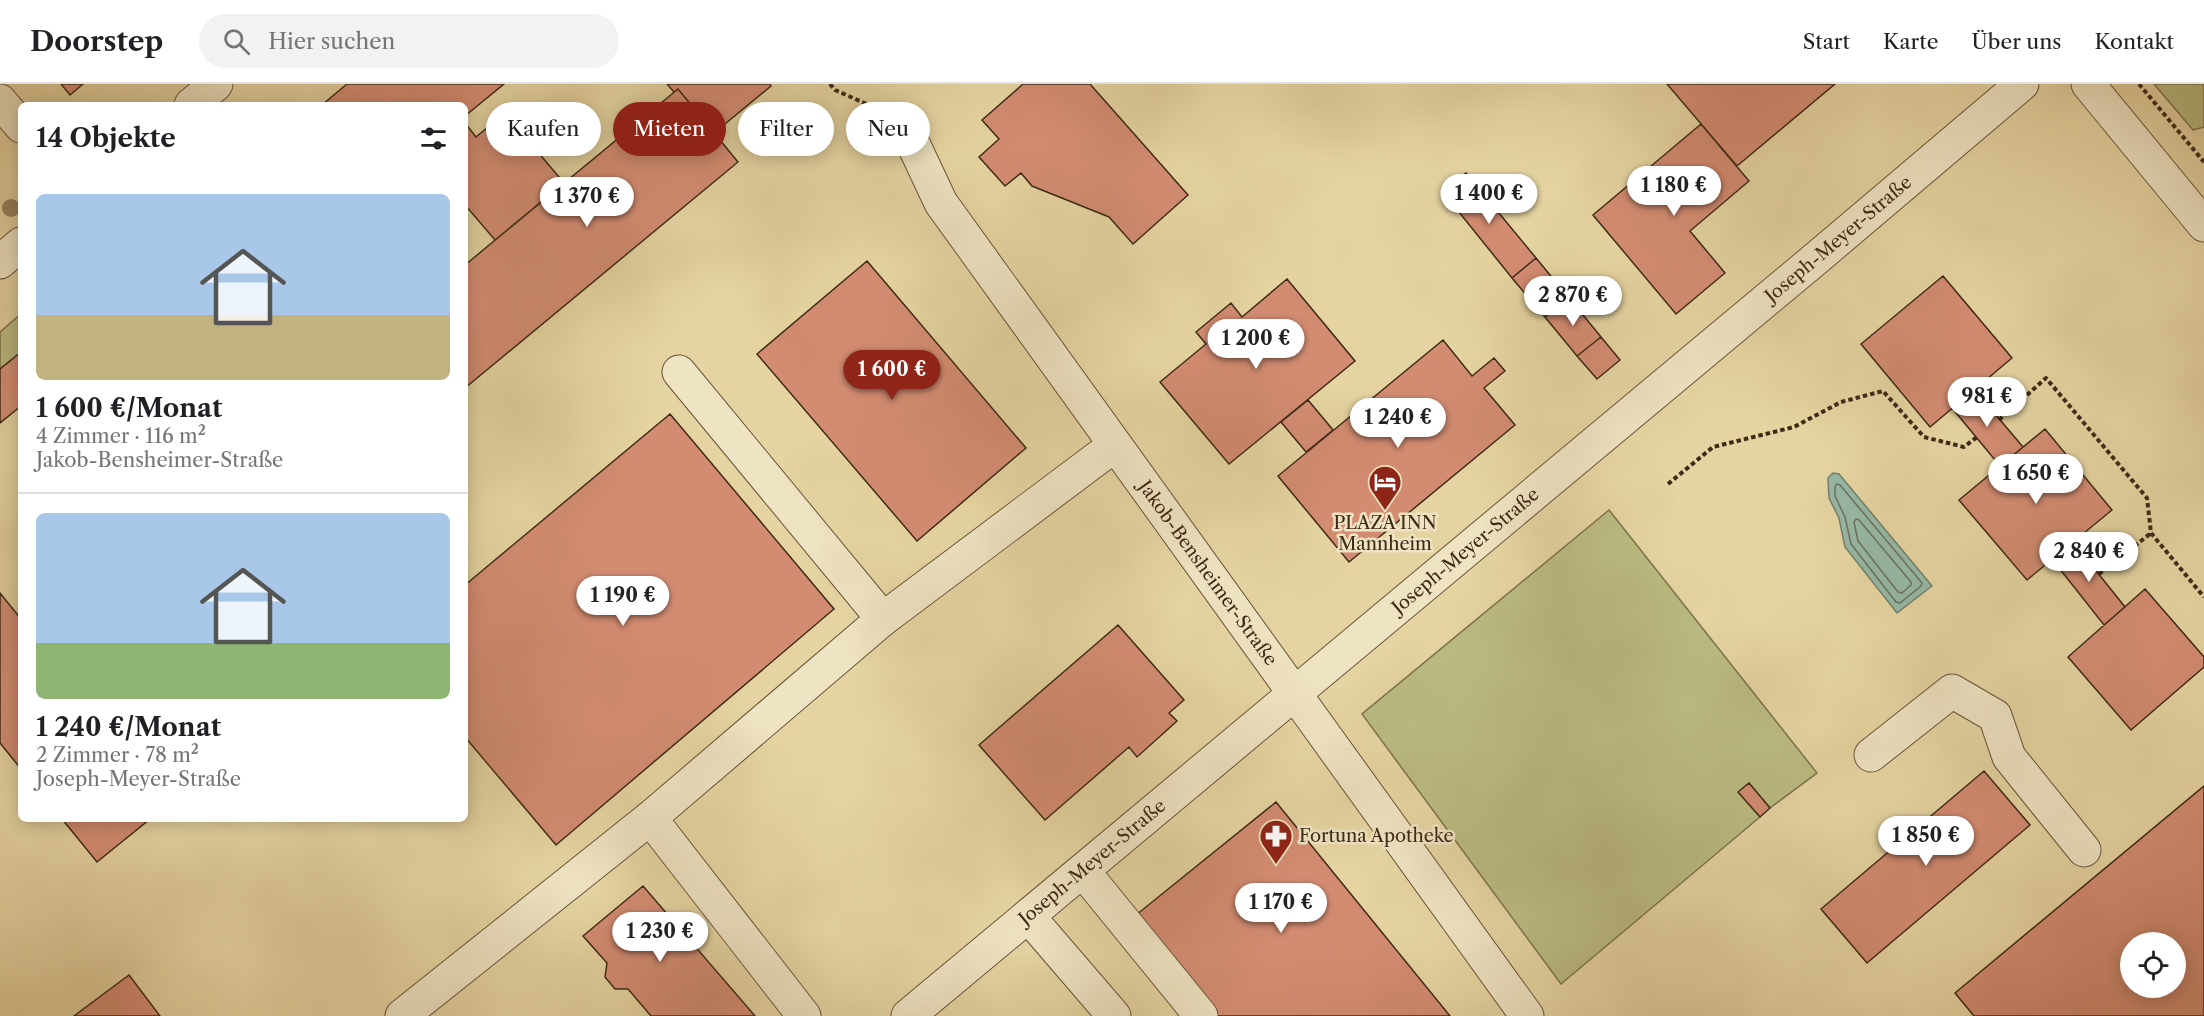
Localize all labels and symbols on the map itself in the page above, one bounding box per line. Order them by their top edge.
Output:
pin: 1 180 € [1619,166,1729,217]
street label: Joseph-Meyer-Straße [1758,171,1916,309]
pin: 1 400 € [1434,174,1544,225]
pin: 1 370 € [532,177,642,228]
pin: 2 870 € [1518,276,1628,327]
pin: 1 200 € [1201,319,1311,370]
pin: 1 600 € [837,350,947,401]
pin: 981 € [1945,377,2029,428]
pin: 1 240 € [1343,398,1453,449]
pin: 1 650 € [1981,454,2091,505]
hotel icon: PLAZA INN Mannheim [1367,464,1403,511]
street label: Jakob-Bensheimer-Straße [1132,474,1282,670]
street label: Joseph-Meyer-Straße [1385,483,1543,620]
place label: PLAZA INN Mannheim [1333,512,1437,555]
pin: 2 840 € [2034,532,2144,583]
pin: 1 190 € [568,576,678,627]
street label: Joseph-Meyer-Straße [1012,795,1170,932]
pin: 1 850 € [1871,816,1981,867]
pharmacy icon: Fortuna Apotheke [1258,818,1294,865]
place label: Fortuna Apotheke [1299,825,1454,847]
pin: 1 170 € [1226,883,1336,934]
pin: 1 230 € [605,912,715,963]

